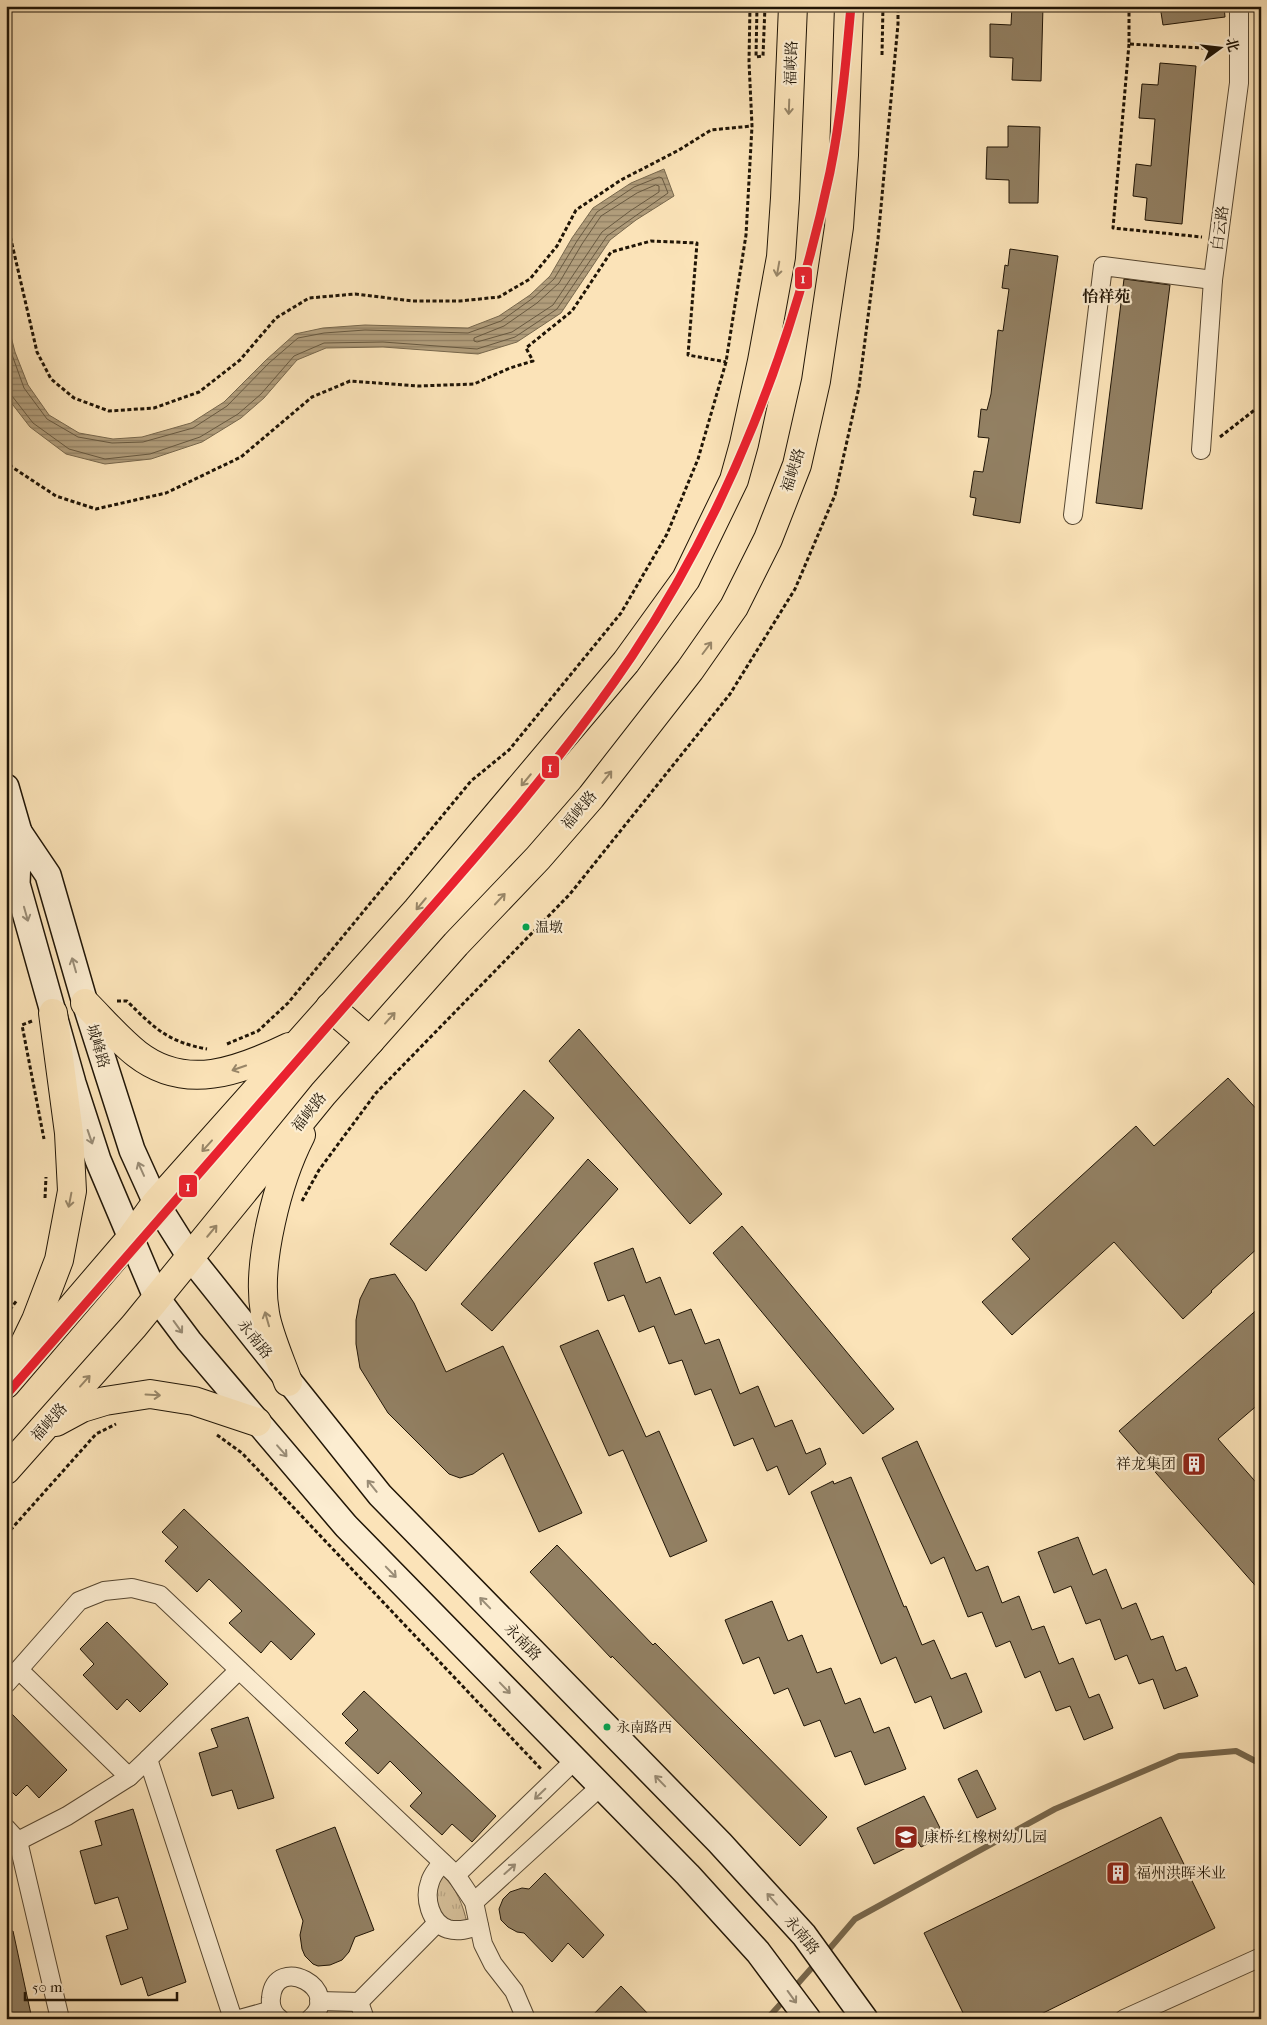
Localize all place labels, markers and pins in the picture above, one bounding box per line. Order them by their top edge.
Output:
place label: 温墩 [535,919,563,936]
marker: 温墩 [521,922,531,932]
building icon: 祥龙集团 [1181,1451,1207,1477]
place label: 祥龙集团 [1116,1455,1176,1473]
place label: 永南路西 [616,1719,672,1736]
marker: 永南路西 [602,1722,612,1732]
school or university icon: 康桥·红橡树幼儿园 [893,1824,919,1850]
place label: 康桥·红橡树幼儿园 [924,1828,1047,1846]
building icon: 福州洪晖米业 [1105,1860,1131,1886]
place label: 福州洪晖米业 [1136,1864,1226,1882]

